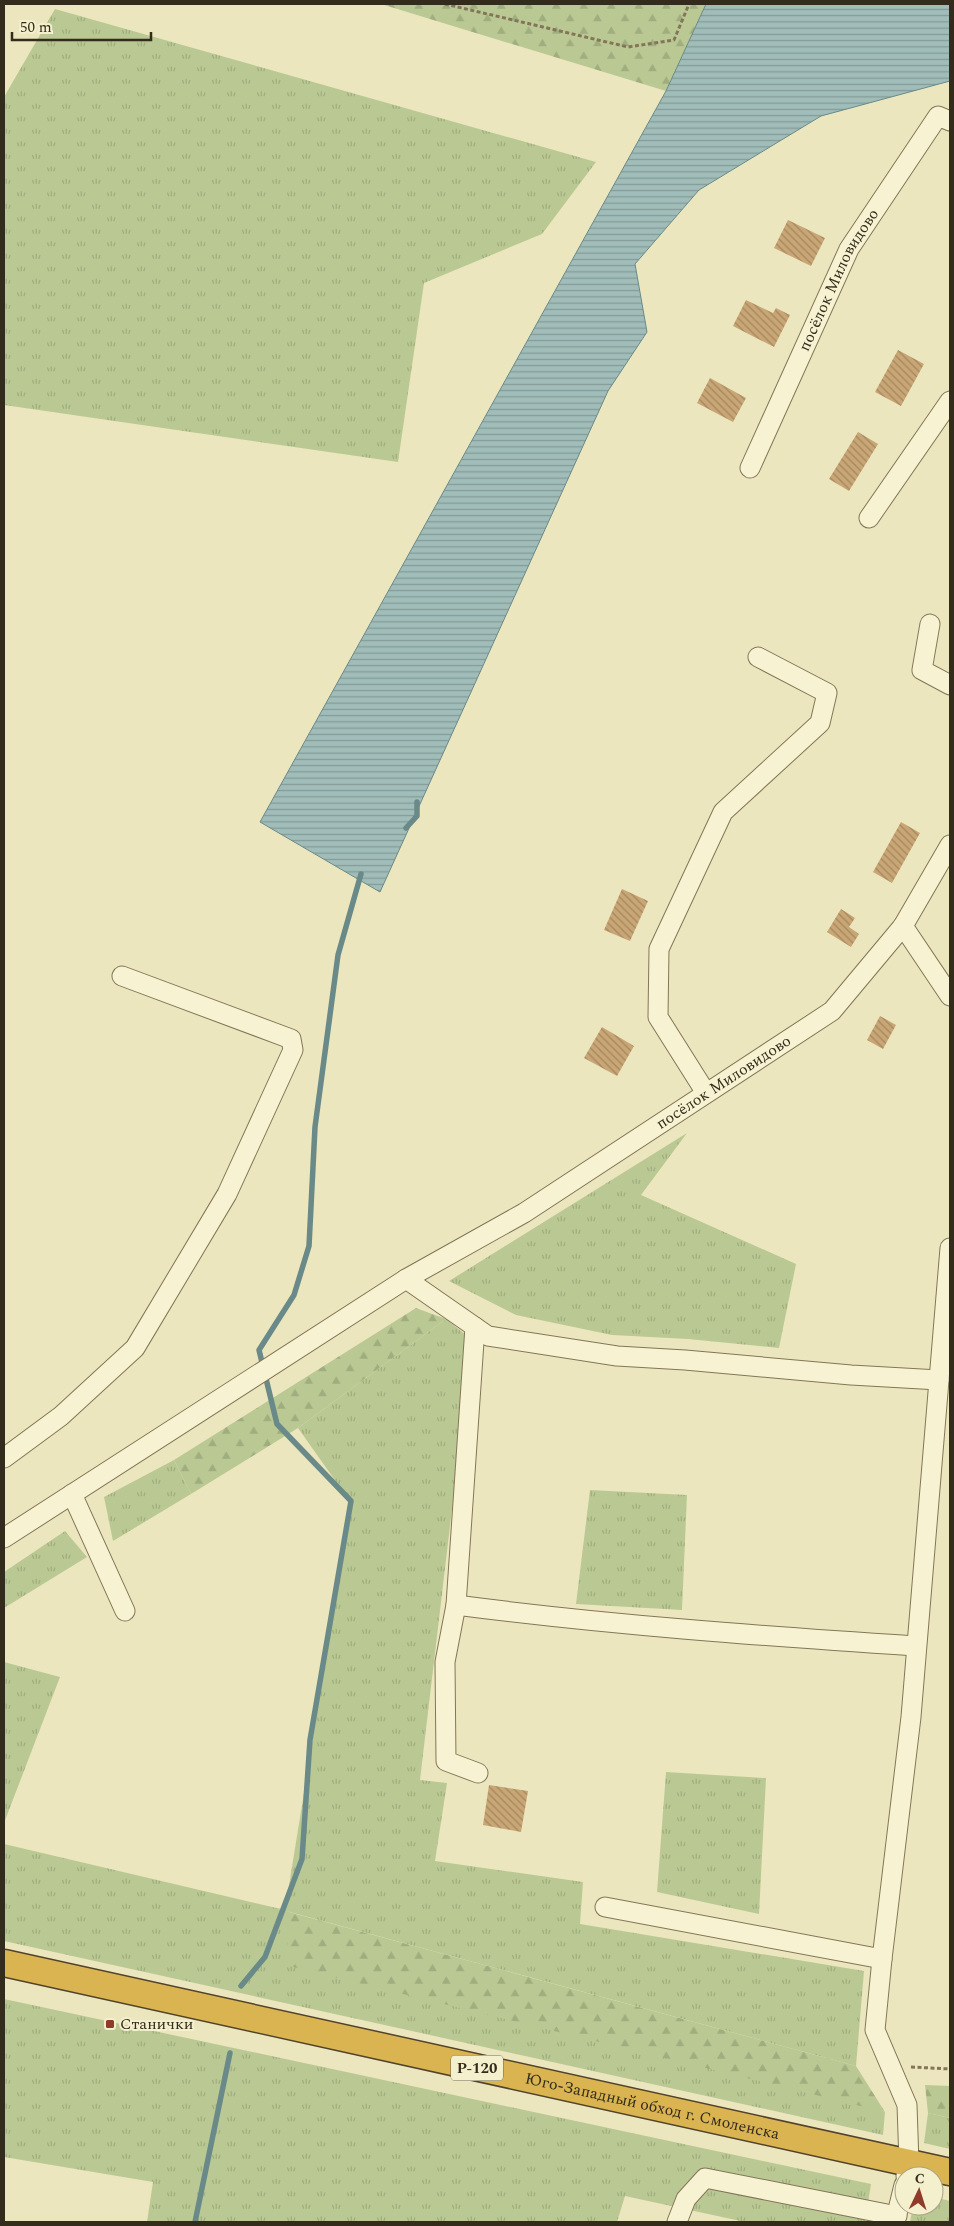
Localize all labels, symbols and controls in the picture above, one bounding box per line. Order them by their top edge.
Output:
scale bar [12,10,151,42]
text: 50 m [20,16,52,39]
street label: посёлок Миловидово [792,204,885,355]
street label: посёлок Миловидово [651,1029,796,1135]
place label: Станички [120,2012,194,2036]
marker: Станички [104,2018,116,2030]
road number: Р-120 [451,2056,503,2080]
street label: Юго-Западный обход г. Смоленска [523,2066,782,2146]
north arrow [894,2166,944,2216]
text: С [914,2168,926,2189]

